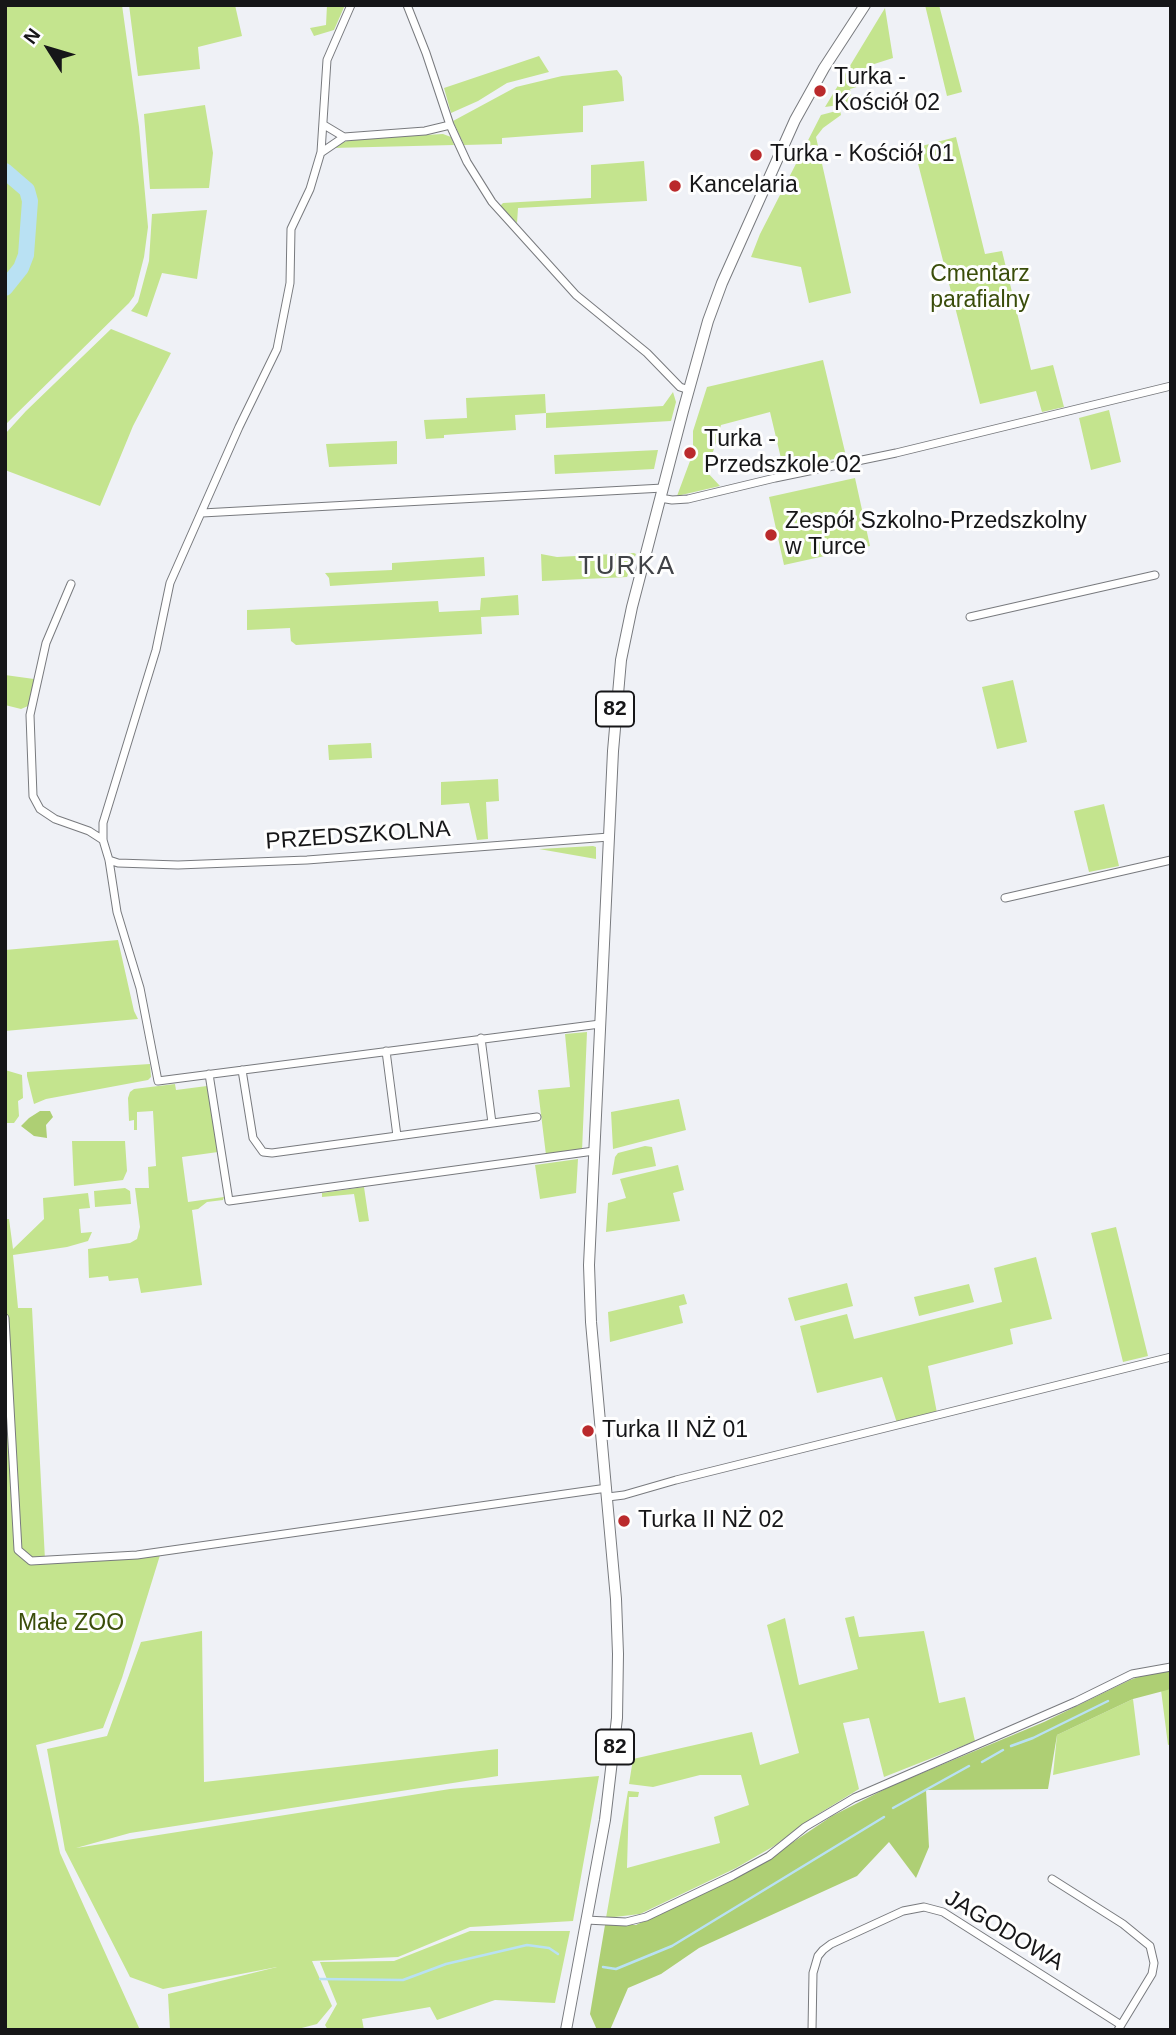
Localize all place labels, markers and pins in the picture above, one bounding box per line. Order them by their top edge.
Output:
place label: Turka - Kościół 02 [834,64,940,118]
marker: Turka - Kościół 02 [812,83,828,99]
place label: Turka - Kościół 01 [770,141,954,169]
marker: Turka - Kościół 01 [748,147,764,163]
place label: Kancelaria [689,172,798,200]
marker: Kancelaria [667,178,683,194]
place label: Turka - Przedszkole 02 [704,426,861,480]
marker: Turka - Przedszkole 02 [682,445,698,461]
place label: Zespół Szkolno-Przedszkolny w Turce [785,508,1087,562]
marker: Zespół Szkolno-Przedszkolny w Turce [763,527,779,543]
place label: Turka II NŻ 01 [602,1417,748,1445]
marker: Turka II NŻ 01 [580,1423,596,1439]
place label: Turka II NŻ 02 [638,1507,784,1535]
marker: Turka II NŻ 02 [616,1513,632,1529]

